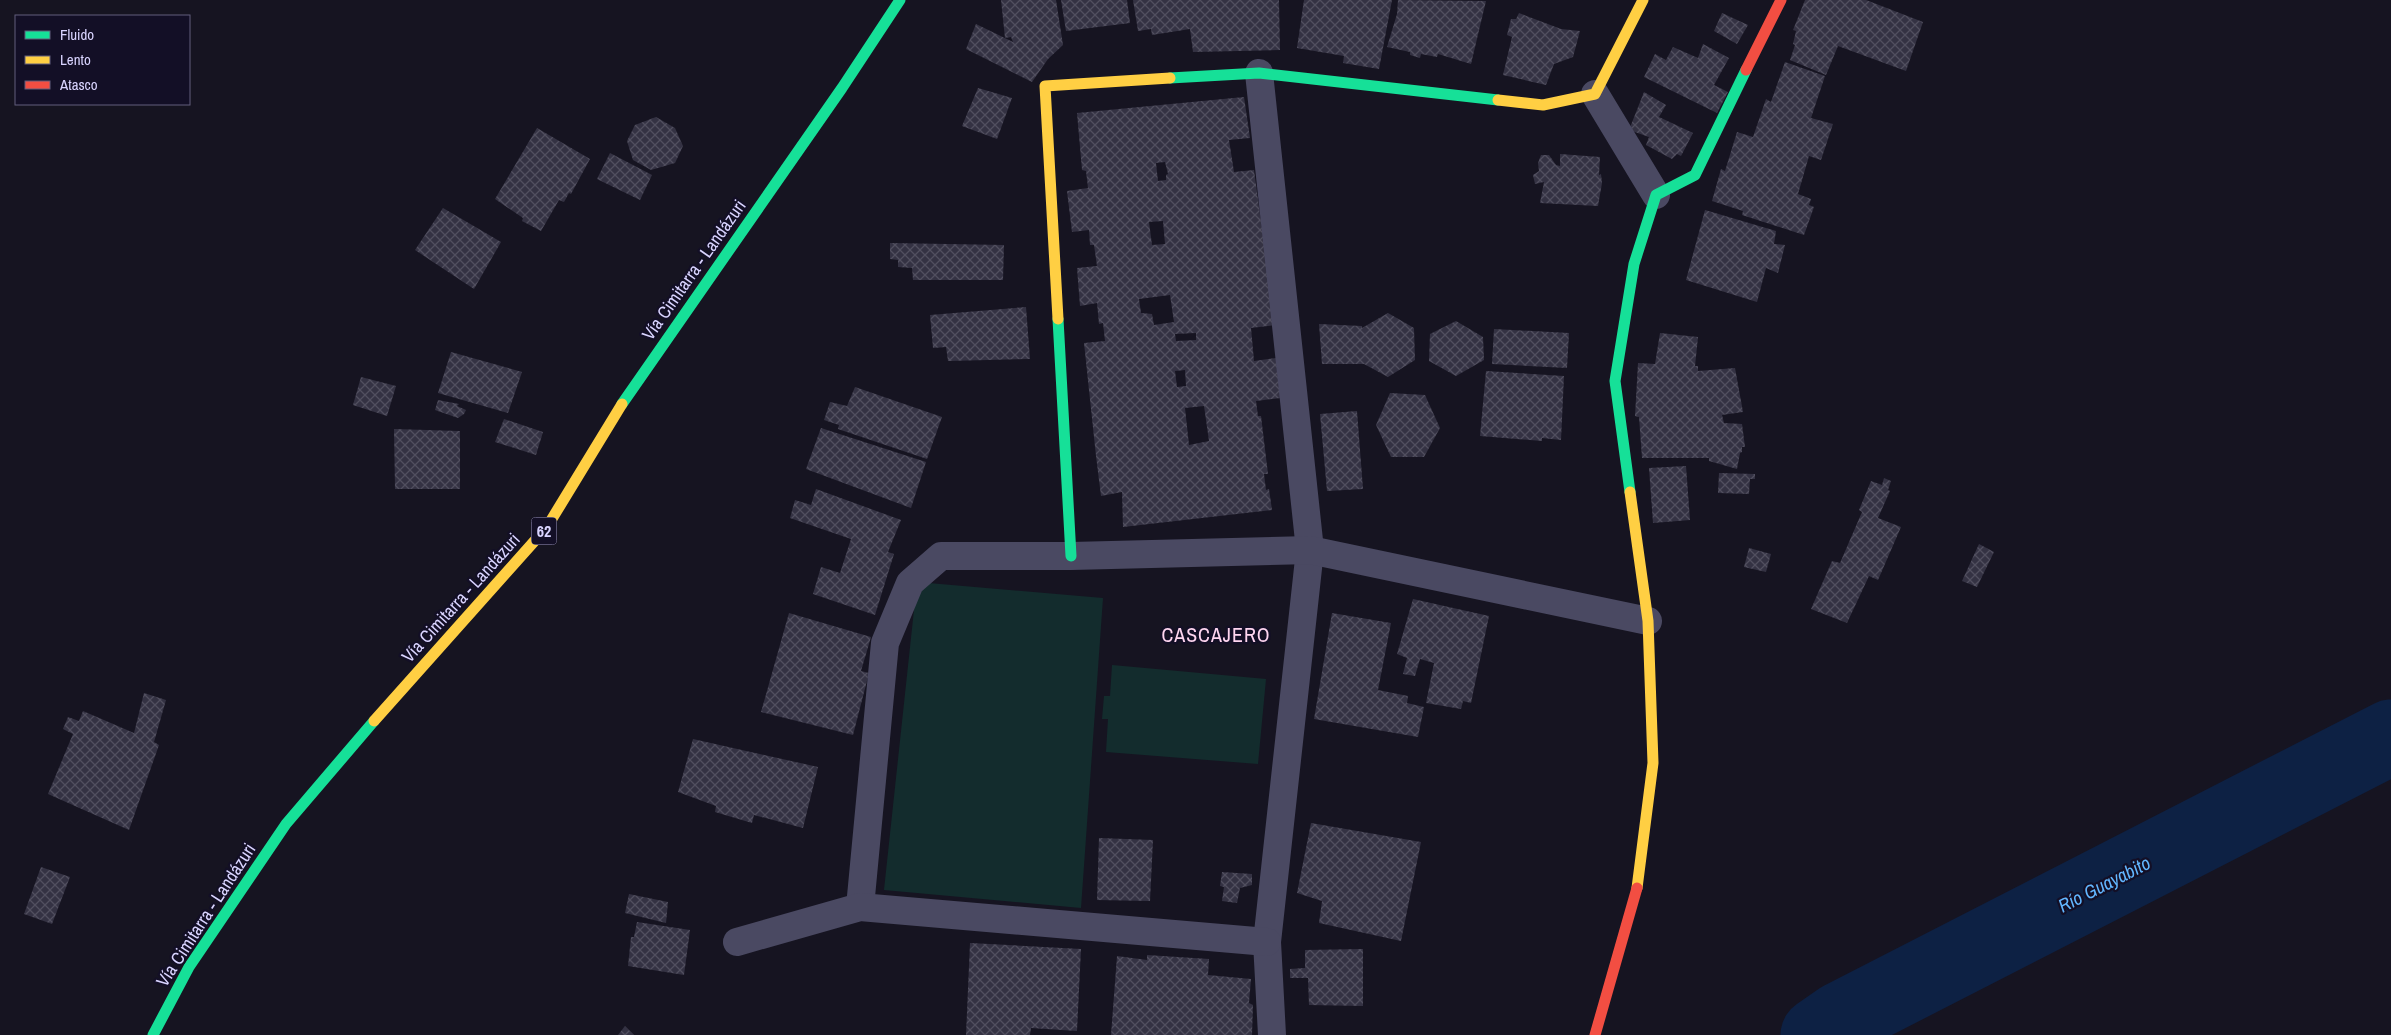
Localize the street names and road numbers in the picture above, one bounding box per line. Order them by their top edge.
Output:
street label: Vía Cimitarra - Landázuri [636,194,752,345]
road number: 62 [532,518,556,544]
street label: Vía Cimitarra - Landázuri [396,528,526,668]
street label: Vía Cimitarra - Landázuri [150,838,261,991]

